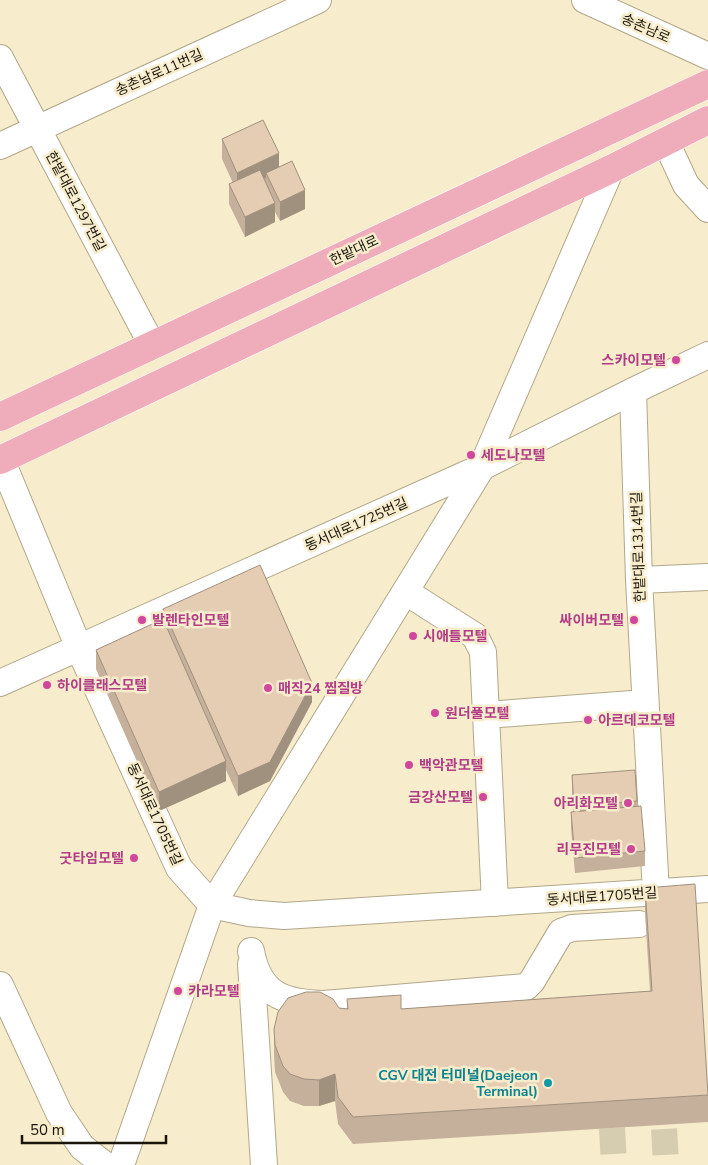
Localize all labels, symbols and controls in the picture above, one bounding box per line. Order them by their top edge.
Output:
street label: 송촌남로 [618,9,673,48]
street label: 송촌남로11번길 [112,45,206,100]
street label: 한밭대로1297번길 [41,148,110,255]
street label: 한밭대로 [327,231,382,270]
place label: 스카이모텔 [602,351,666,370]
marker: 스카이모텔 [670,354,682,366]
place label: 세도나모텔 [481,446,546,465]
marker: 세도나모텔 [465,449,477,461]
street label: 한밭대로1314번길 [627,491,650,603]
street label: 동서대로1725번길 [302,493,411,556]
place label: 발렌타인모텔 [152,611,229,630]
place label: 싸이버모텔 [560,611,624,630]
marker: 발렌타인모텔 [136,614,148,626]
marker: 싸이버모텔 [628,614,640,626]
place label: 시애틀모텔 [423,627,488,646]
marker: 시애틀모텔 [407,630,419,642]
place label: 하이클래스모텔 [57,676,147,695]
marker: 하이클래스모텔 [41,679,53,691]
place label: 매직24 찜질방 [278,679,363,698]
marker: 매직24 찜질방 [262,682,274,694]
place label: 원더풀모텔 [445,704,510,723]
marker: 원더풀모텔 [429,707,441,719]
place label: 아르데코모텔 [598,711,675,730]
marker: 아르데코모텔 [582,714,594,726]
place label: 백악관모텔 [419,756,484,775]
marker: 백악관모텔 [403,759,415,771]
street label: 동서대로1705번길 [123,760,187,868]
place label: 금강산모텔 [409,788,473,807]
marker: 금강산모텔 [477,791,489,803]
place label: 아리화모텔 [554,794,618,813]
marker: 아리화모텔 [622,797,634,809]
place label: 리무진모텔 [557,840,621,859]
marker: 리무진모텔 [625,843,637,855]
place label: 굿타임모텔 [60,849,124,868]
marker: 굿타임모텔 [128,852,140,864]
street label: 동서대로1705번길 [546,883,658,910]
place label: 카라모텔 [188,982,240,1001]
marker: 카라모텔 [172,985,184,997]
place label: CGV 대전 터미널(Daejeon Terminal) [378,1066,538,1101]
marker: CGV 대전 터미널(Daejeon Terminal) [542,1077,554,1089]
scale bar [22,1112,166,1144]
text: 50 m [30,1120,65,1140]

